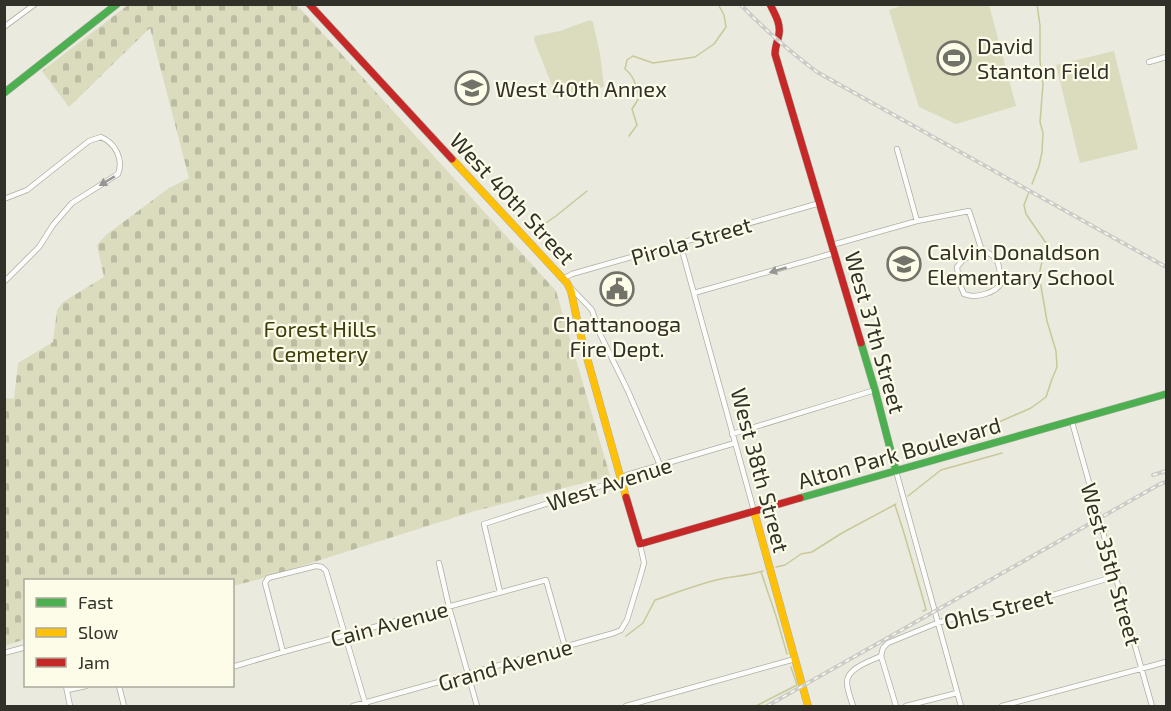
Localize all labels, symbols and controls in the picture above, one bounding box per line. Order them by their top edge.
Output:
place label: David Stanton Field [977,32,1109,83]
sports icon: David Stanton Field [936,40,972,76]
school or university icon: West 40th Annex [454,70,490,106]
place label: West 40th Annex [495,75,667,101]
street label: West 40th Street [445,127,581,269]
one-way arrow [99,175,115,186]
street label: Pirola Street [628,210,754,270]
place label: Calvin Donaldson Elementary School [927,238,1115,289]
school or university icon: Calvin Donaldson Elementary School [886,246,922,282]
street label: West 37th Street [840,248,912,416]
one-way arrow [769,265,787,275]
public building icon: Chattanooga Fire Dept. [599,271,635,307]
place label: Chattanooga Fire Dept. [553,310,681,361]
park label: Forest Hills Cemetery [263,315,377,366]
street label: West 38th Street [727,385,795,555]
street label: Alton Park Boulevard [794,411,1004,493]
street label: West Avenue [543,451,675,515]
street label: West 35th Street [1076,480,1148,648]
legend [24,579,234,687]
street label: Ohls Street [941,582,1055,634]
text: Fast [78,591,113,613]
street label: Cain Avenue [327,595,451,651]
text: Slow [78,621,119,643]
street label: Grand Avenue [435,632,575,696]
text: Jam [78,651,110,673]

